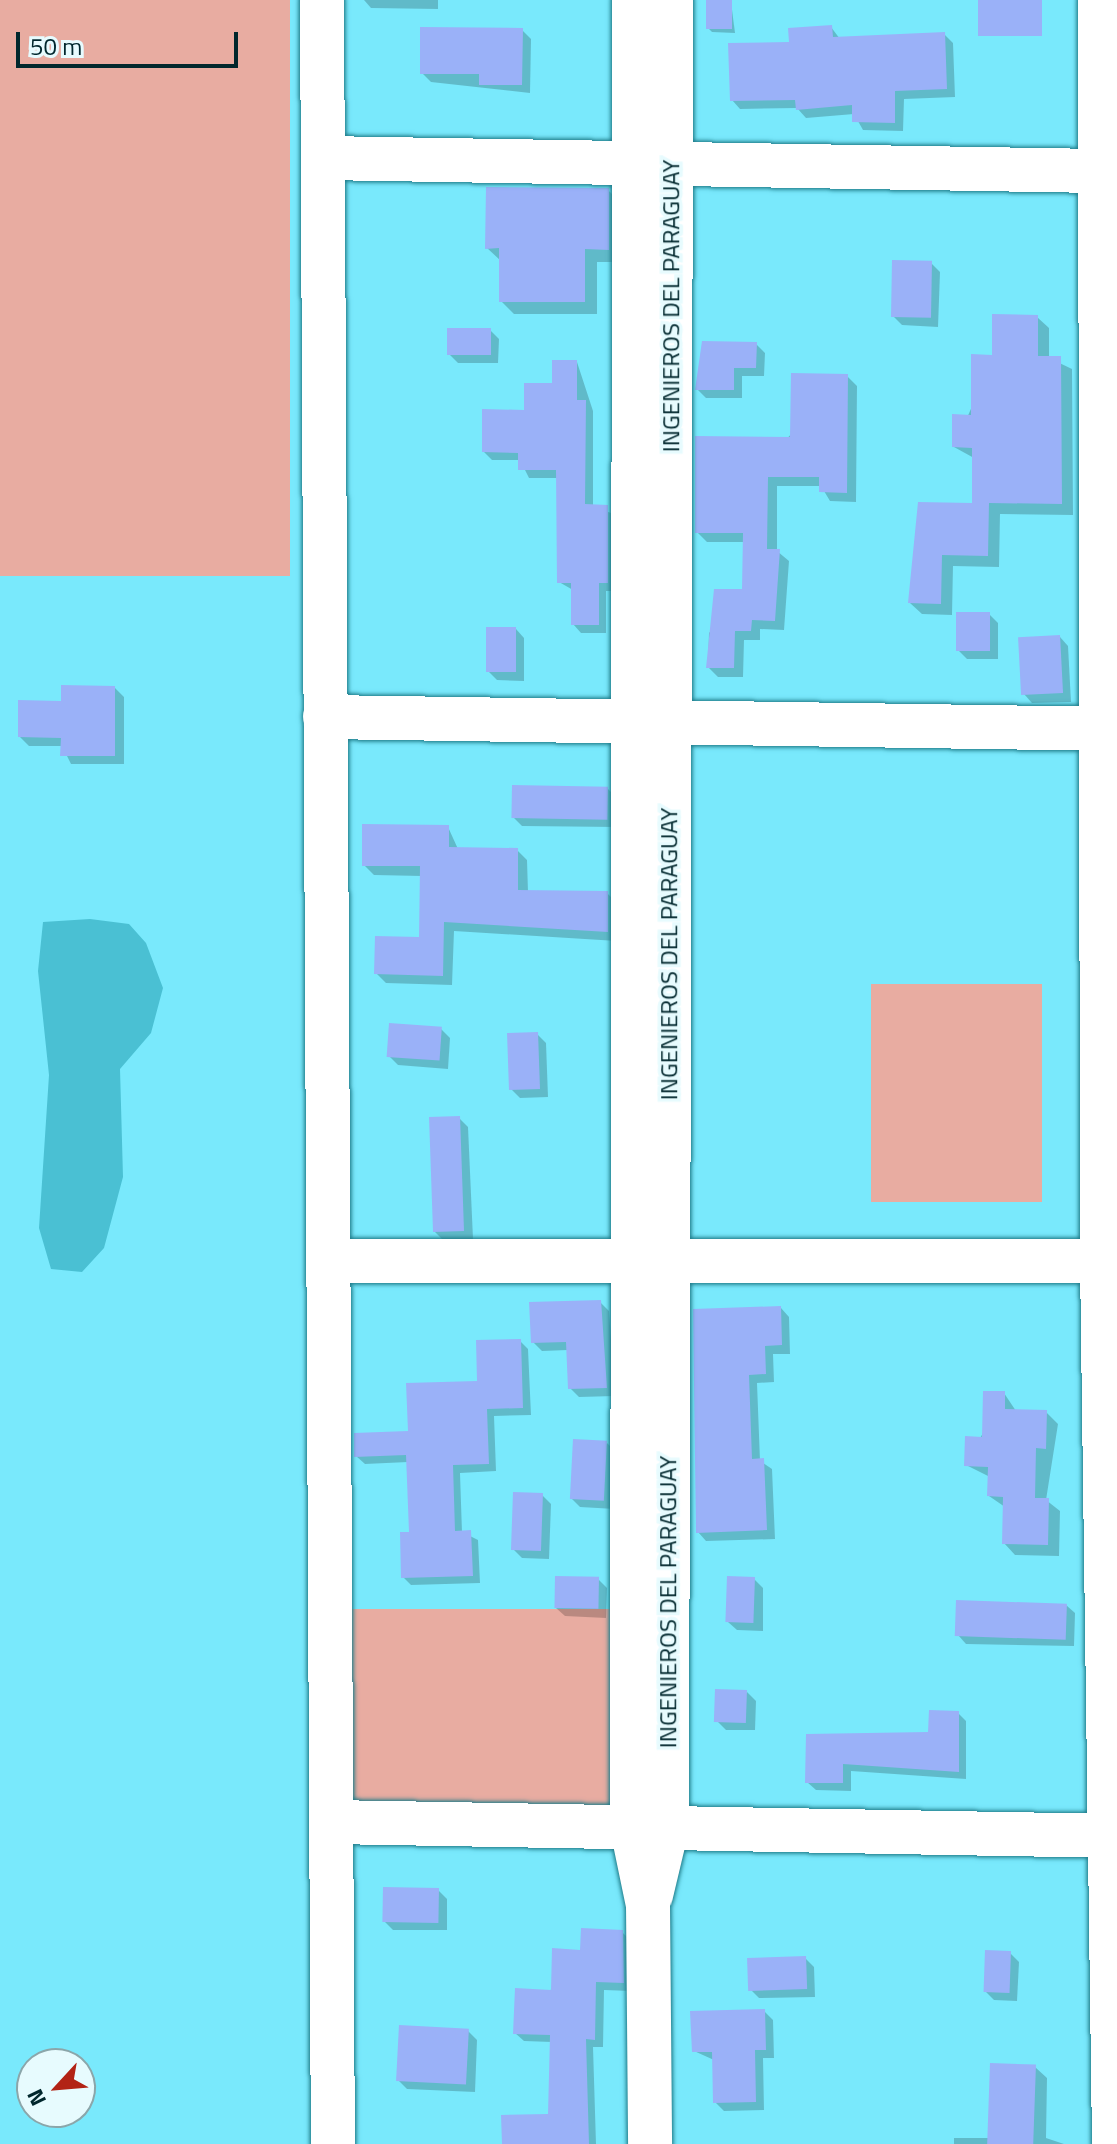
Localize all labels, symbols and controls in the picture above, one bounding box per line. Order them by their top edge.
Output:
scale bar [20,16,242,66]
text: 50 m [30,28,82,64]
street label: INGENIEROS DEL PARAGUAY [657,160,685,452]
street label: INGENIEROS DEL PARAGUAY [655,808,683,1100]
street label: INGENIEROS DEL PARAGUAY [654,1456,682,1748]
north arrow [16,2048,96,2128]
text: N [18,2083,55,2112]

